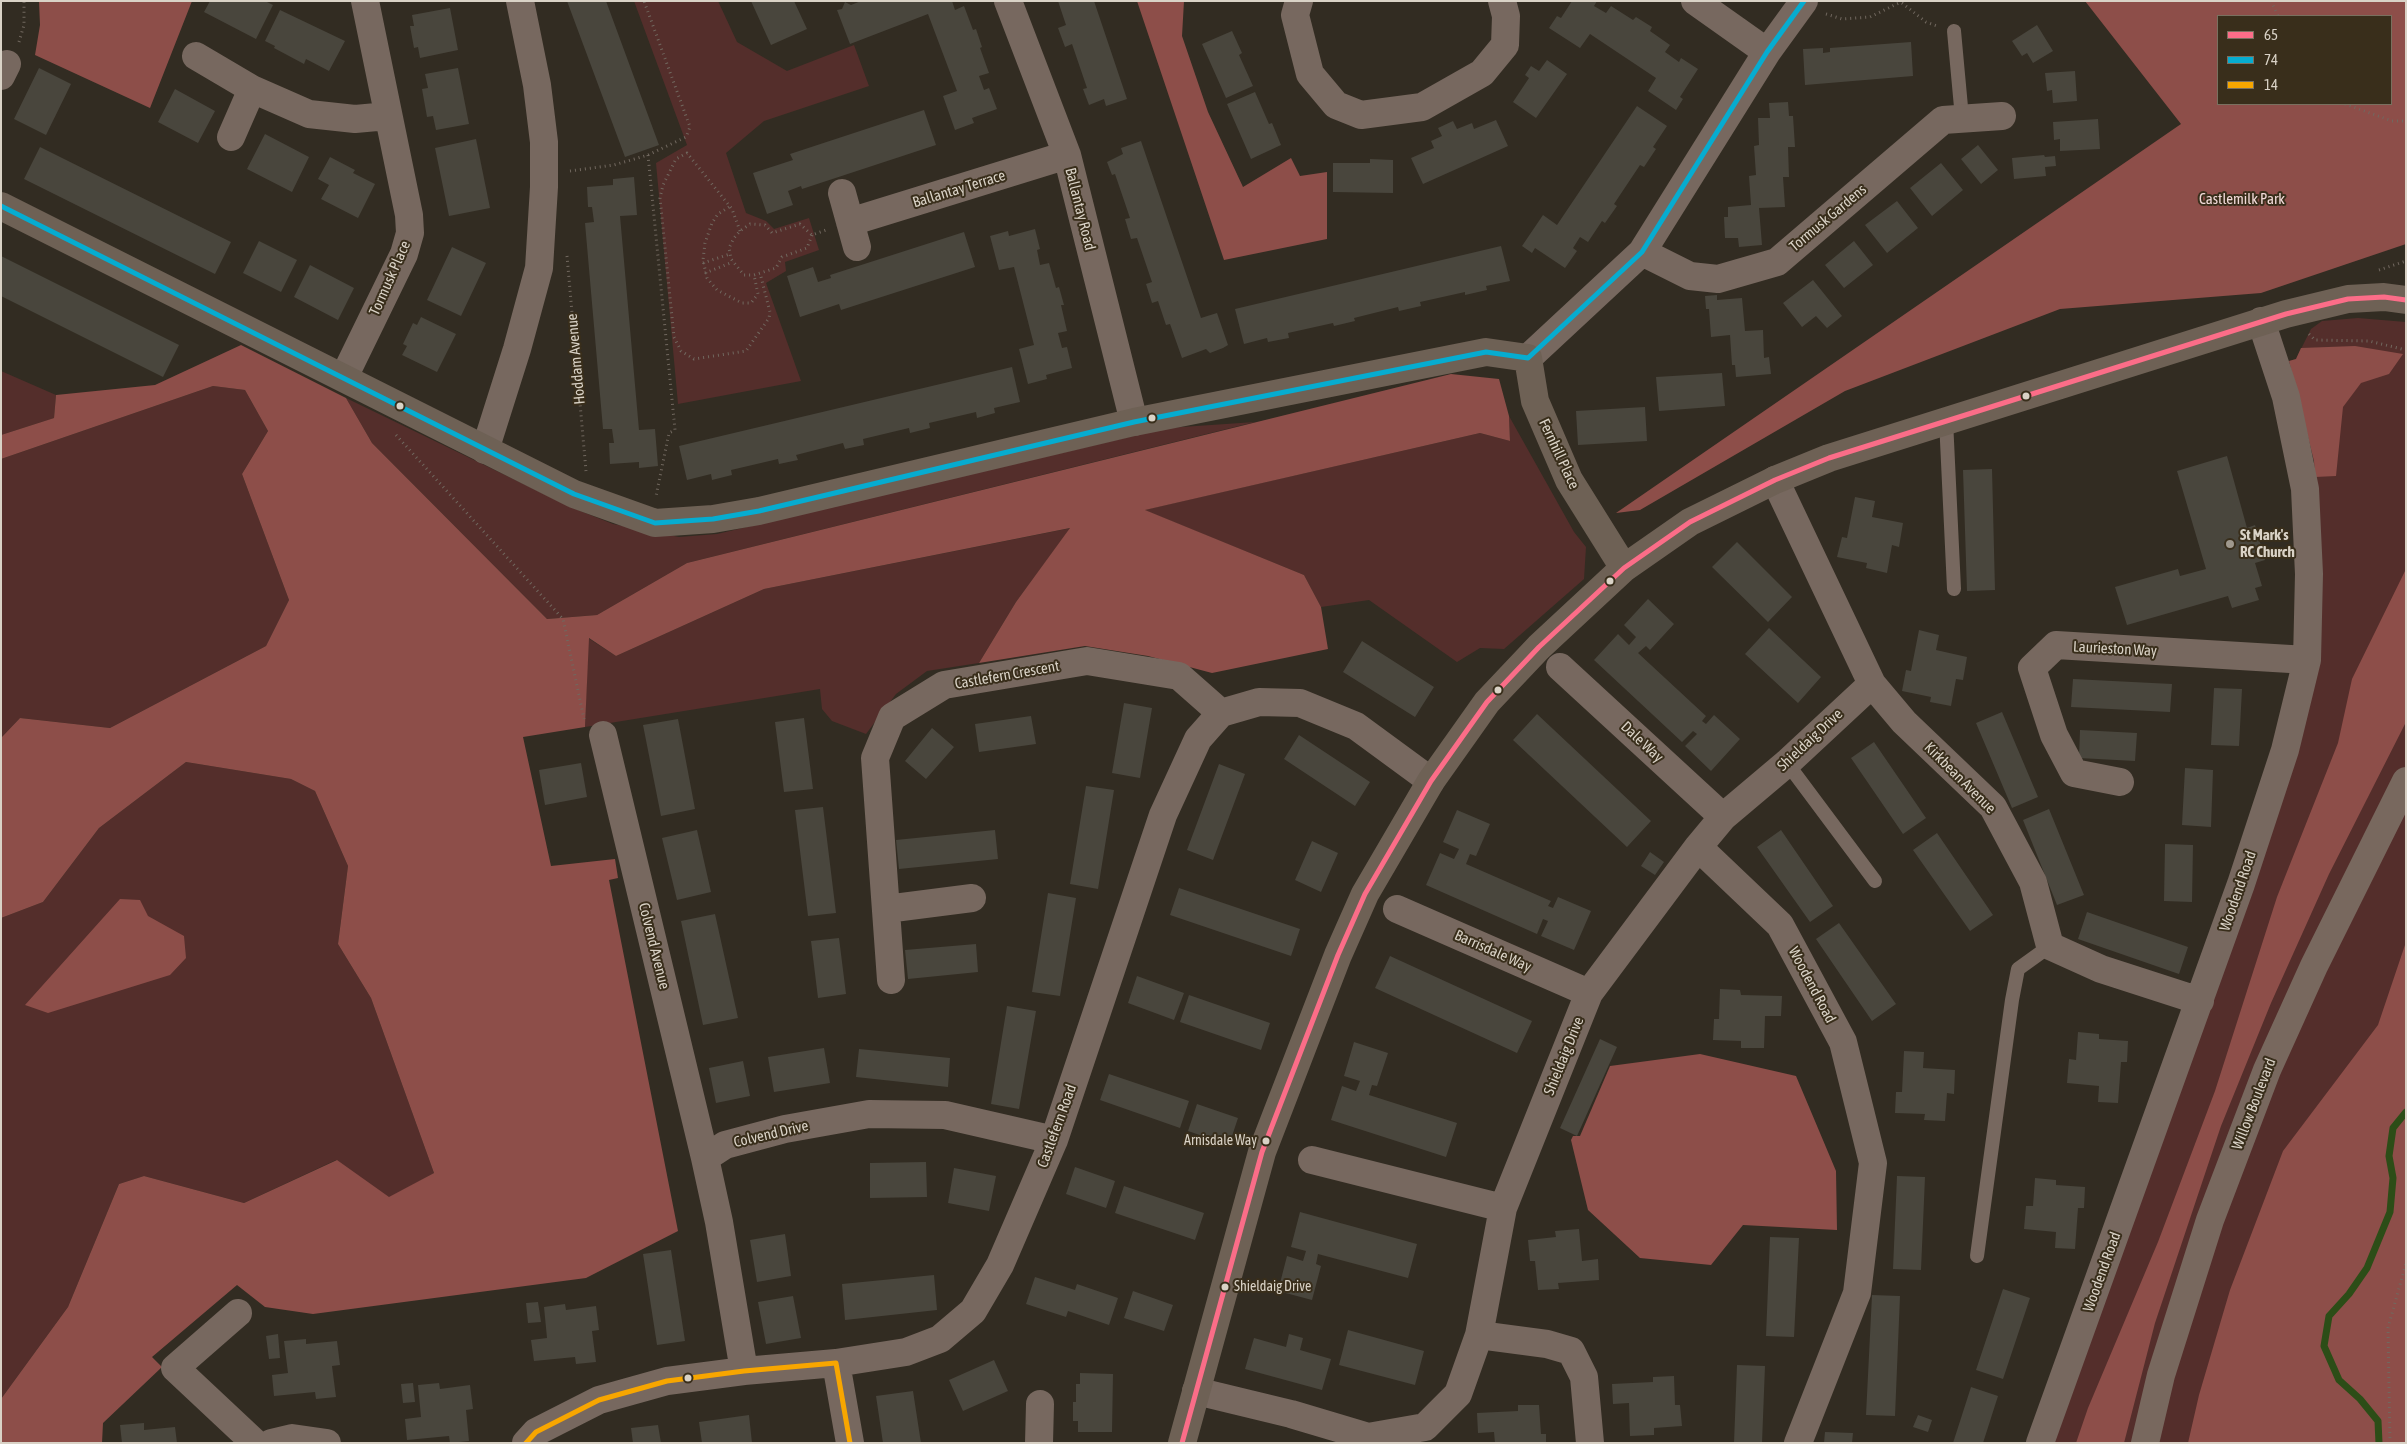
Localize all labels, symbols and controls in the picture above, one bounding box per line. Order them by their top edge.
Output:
legend [2217,15,2392,105]
text: 65 [2264,26,2278,43]
text: 74 [2264,51,2278,68]
text: 14 [2264,76,2278,93]
street label: Ballantay Terrace [910,166,1008,212]
street label: Ballantay Road [1061,166,1099,252]
street label: Tormusk Gardens [1786,181,1870,255]
park label: Castlemilk Park [2199,190,2285,208]
street label: Tormusk Place [366,238,414,318]
street label: Hoddam Avenue [563,313,589,405]
unlabelled marker [2021,391,2031,401]
unlabelled marker [395,401,405,411]
unlabelled marker [1147,413,1157,423]
street label: Fernhill Place [1535,416,1583,492]
place label: St Mark's RC Church [2240,526,2295,561]
marker: St Mark's RC Church [2224,538,2236,550]
unlabelled marker [1605,576,1615,586]
street label: Laurieston Way [2073,638,2157,660]
street label: Castlefern Crescent [953,657,1061,693]
unlabelled marker [1493,685,1503,695]
street label: Shieldaig Drive [1774,705,1846,775]
street label: Dale Way [1617,718,1667,766]
street label: Kirkbean Avenue [1921,739,1999,817]
street label: Woodend Road [2216,849,2260,933]
street label: Colvend Avenue [635,901,673,991]
street label: Barrisdale Way [1452,926,1534,976]
street label: Woodend Road [1784,944,1840,1026]
street label: Shieldaig Drive [1540,1014,1588,1098]
street label: Willow Boulevard [2228,1056,2280,1152]
street label: Castlefern Road [1034,1082,1080,1170]
street label: Colvend Drive [732,1117,810,1151]
place label: Arnisdale Way [1184,1133,1257,1149]
marker: Arnisdale Way [1261,1136,1271,1146]
street label: Woodend Road [2079,1230,2125,1314]
place label: Shieldaig Drive [1234,1279,1311,1295]
marker: Shieldaig Drive [1220,1282,1230,1292]
unlabelled marker [683,1373,693,1383]

